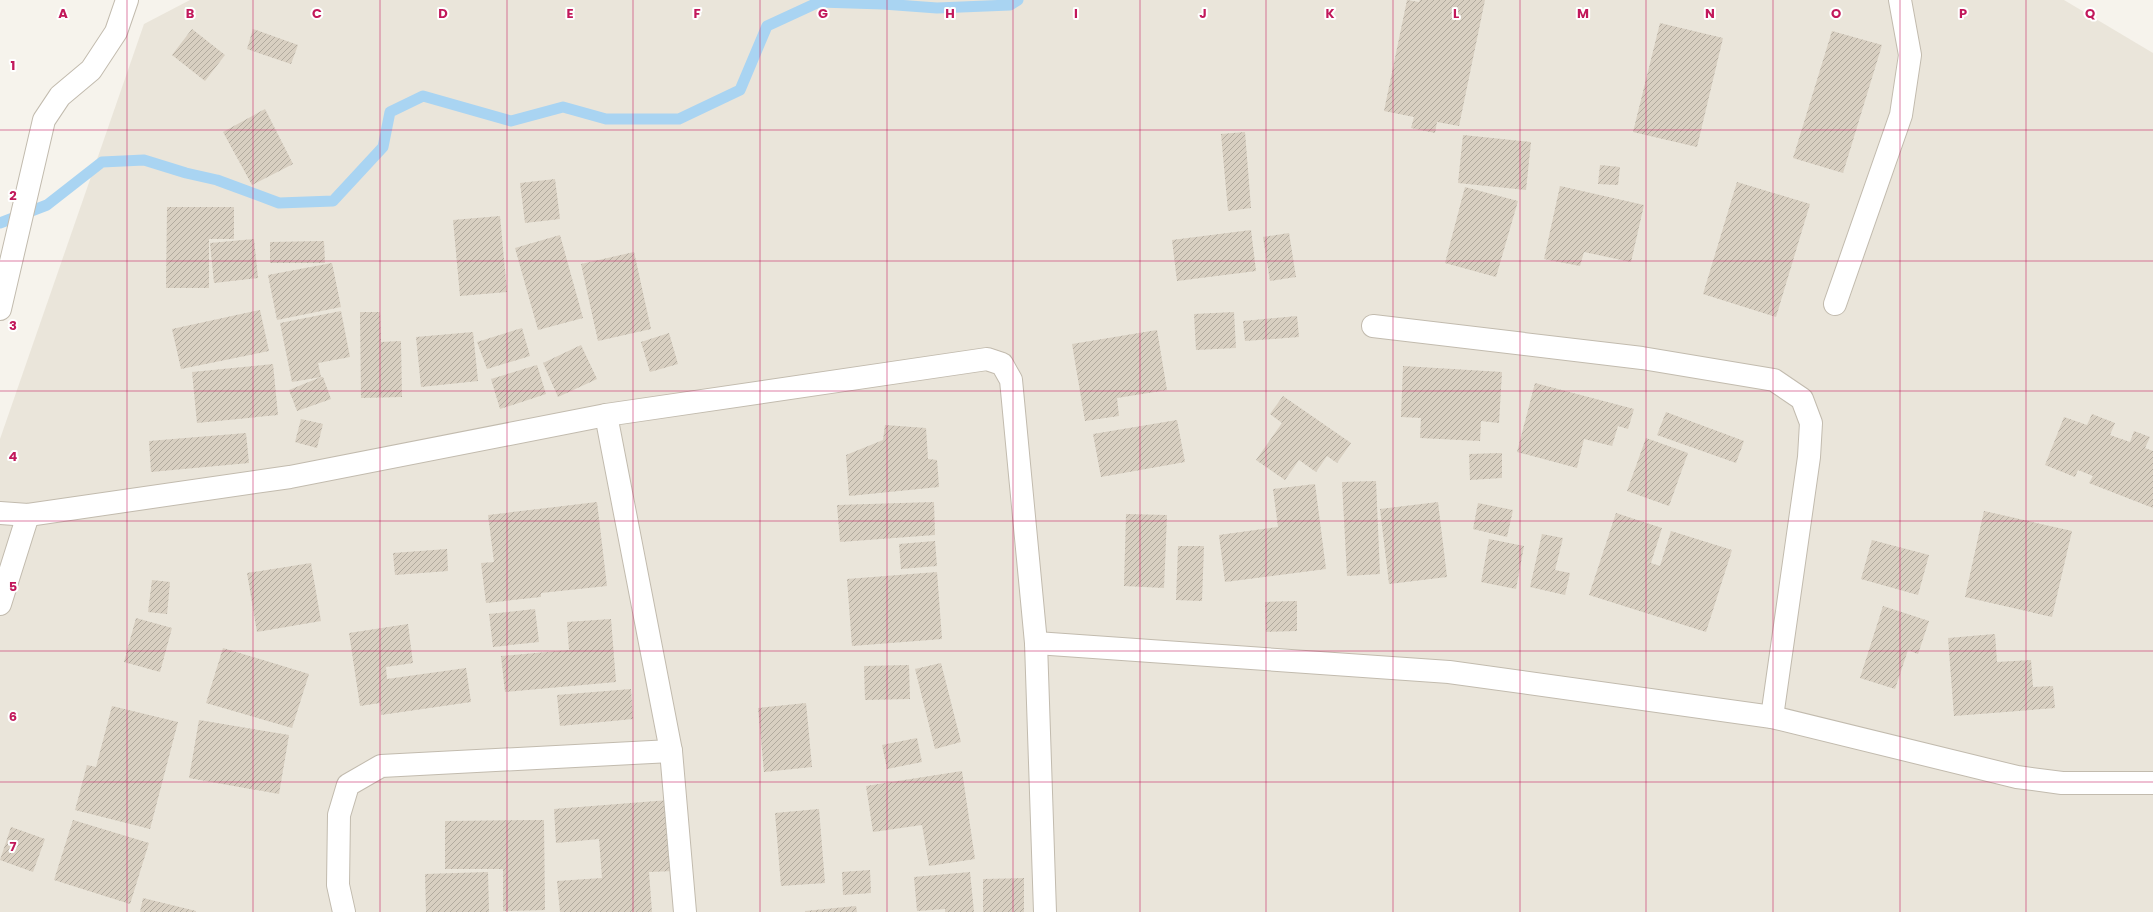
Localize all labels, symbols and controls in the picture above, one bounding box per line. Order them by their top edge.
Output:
text: A [58,4,68,23]
text: B [186,4,195,23]
text: C [312,4,322,23]
text: D [438,4,448,23]
text: E [566,4,574,23]
text: F [693,4,701,23]
text: G [818,4,828,23]
text: H [945,4,955,23]
text: I [1074,4,1078,23]
text: J [1199,4,1207,23]
text: K [1325,4,1335,23]
text: L [1453,4,1459,23]
text: M [1577,4,1589,23]
text: N [1705,4,1715,23]
text: O [1831,4,1841,23]
text: P [1959,4,1967,23]
text: Q [2085,4,2095,23]
text: 1 [11,56,15,75]
text: 2 [9,186,17,205]
text: 3 [9,316,17,335]
text: 4 [9,447,18,466]
text: 5 [9,577,17,596]
text: 6 [9,707,17,726]
text: 7 [10,837,17,856]

